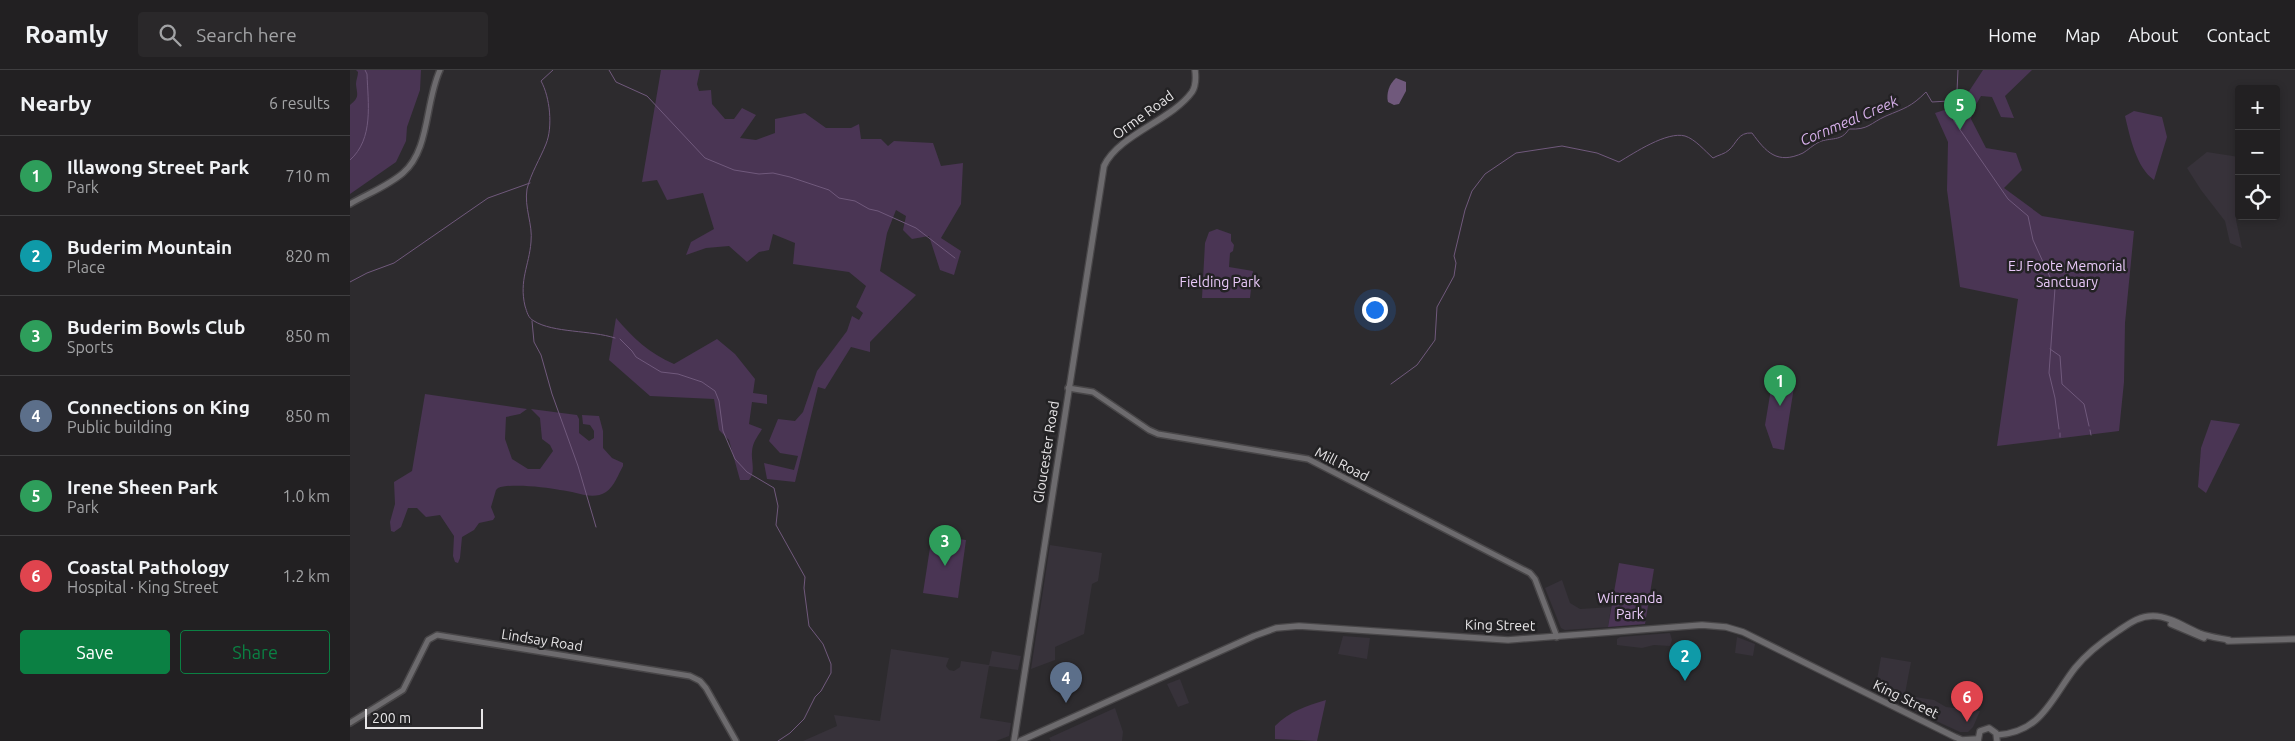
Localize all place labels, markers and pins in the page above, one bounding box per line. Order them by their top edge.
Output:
pin: 5 [1944,89,1976,130]
pin: 1 [1764,365,1796,406]
pin: 3 [929,525,961,566]
pin: 2 [1669,640,1701,681]
pin: 4 [1050,662,1082,703]
pin: 6 [1951,681,1983,722]

